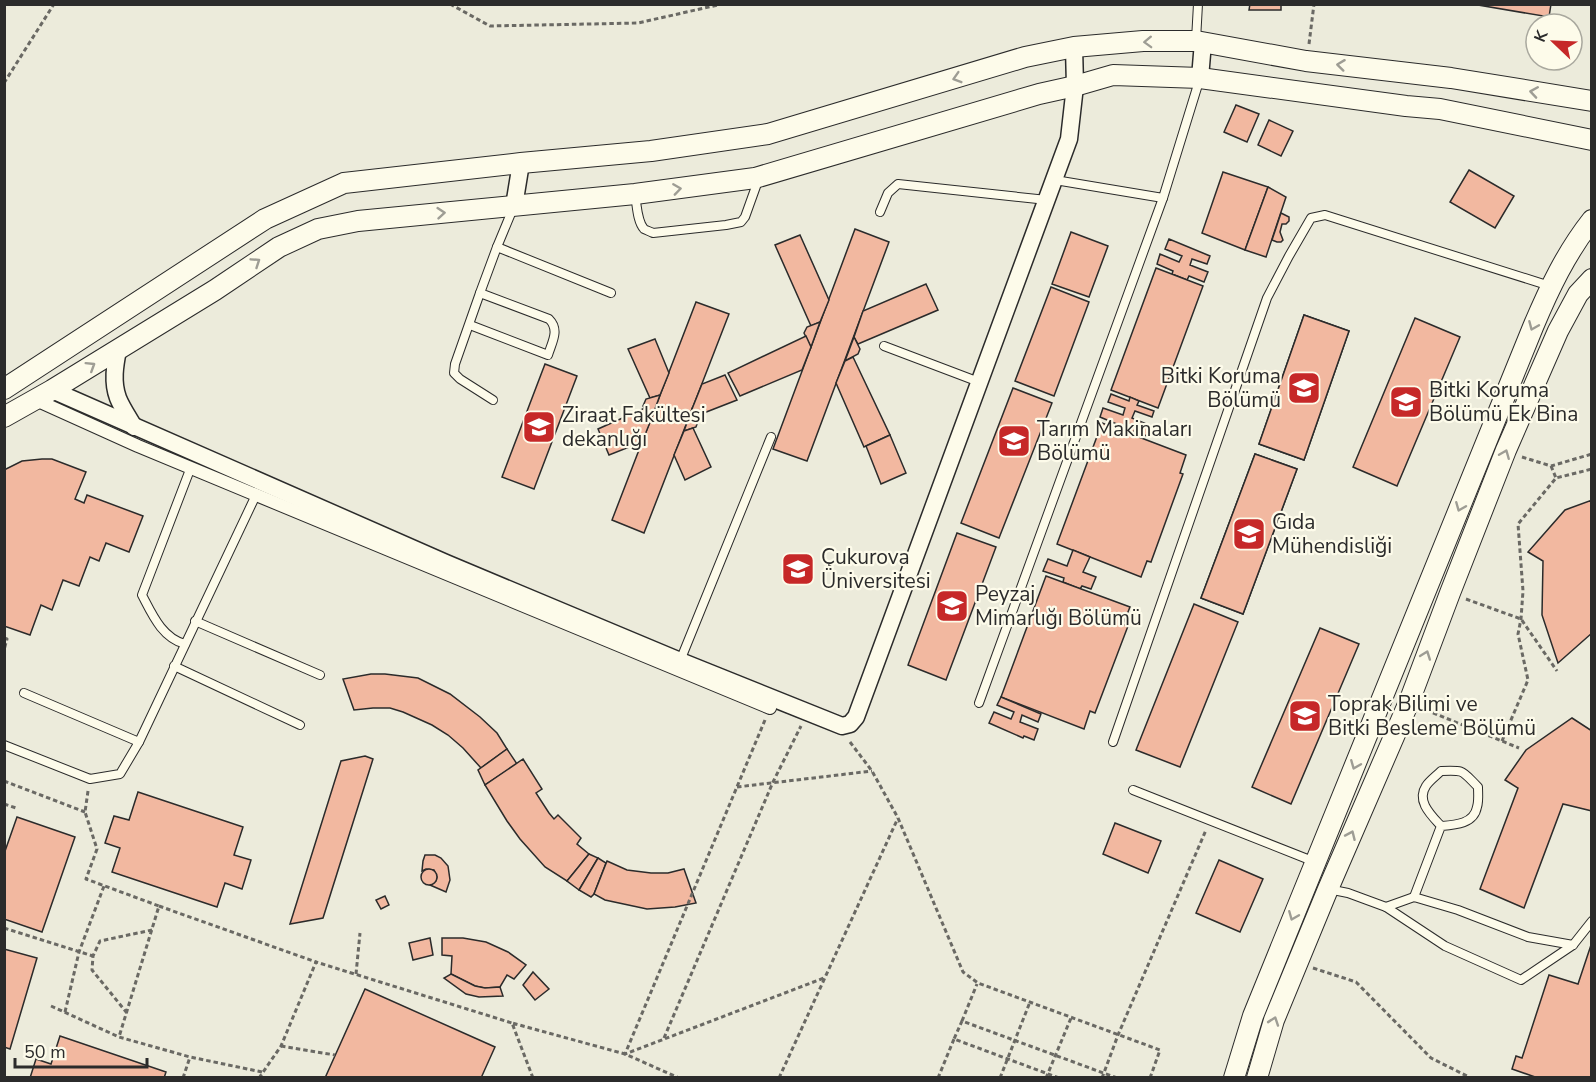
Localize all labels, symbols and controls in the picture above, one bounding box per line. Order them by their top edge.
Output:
north arrow [1524,12,1584,72]
text: K [1529,26,1554,46]
one-way arrow [1143,35,1152,48]
one-way arrow [1336,59,1345,72]
one-way arrow [952,71,963,83]
one-way arrow [1529,86,1538,98]
one-way arrow [672,183,682,195]
one-way arrow [437,207,446,220]
one-way arrow [249,258,260,269]
one-way arrow [1528,320,1540,331]
one-way arrow [85,362,95,374]
place label: Bitki Koruma Bölümü [1161,362,1281,414]
school or university icon: Bitki Koruma Bölümü [1286,370,1322,406]
place label: Bitki Koruma Bölümü Ek Bina [1429,376,1578,428]
school or university icon: Bitki Koruma Bölümü Ek Bina [1388,384,1424,420]
place label: Ziraat Fakültesi dekanlığı [562,401,706,453]
school or university icon: Ziraat Fakültesi dekanlığı [521,409,557,445]
place label: Tarım Makinaları Bölümü [1037,415,1192,467]
school or university icon: Tarım Makinaları Bölümü [996,423,1032,459]
one-way arrow [1498,450,1510,461]
one-way arrow [1454,501,1467,511]
place label: Gıda Mühendisliği [1272,508,1392,560]
school or university icon: Gıda Mühendisliği [1231,516,1267,552]
place label: Çukurova Üniversitesi [821,543,931,595]
school or university icon: Çukurova Üniversitesi [780,551,816,587]
place label: Peyzaj Mimarlığı Bölümü [975,580,1142,632]
school or university icon: Peyzaj Mimarlığı Bölümü [934,588,970,624]
one-way arrow [1419,651,1432,661]
place label: Toprak Bilimi ve Bitki Besleme Bölümü [1328,690,1536,742]
school or university icon: Toprak Bilimi ve Bitki Besleme Bölümü [1287,698,1323,734]
one-way arrow [1350,759,1362,770]
one-way arrow [1344,831,1356,842]
one-way arrow [1288,910,1300,921]
one-way arrow [1266,1016,1279,1027]
scale bar [15,1031,147,1069]
text: 50 m [24,1040,66,1064]

